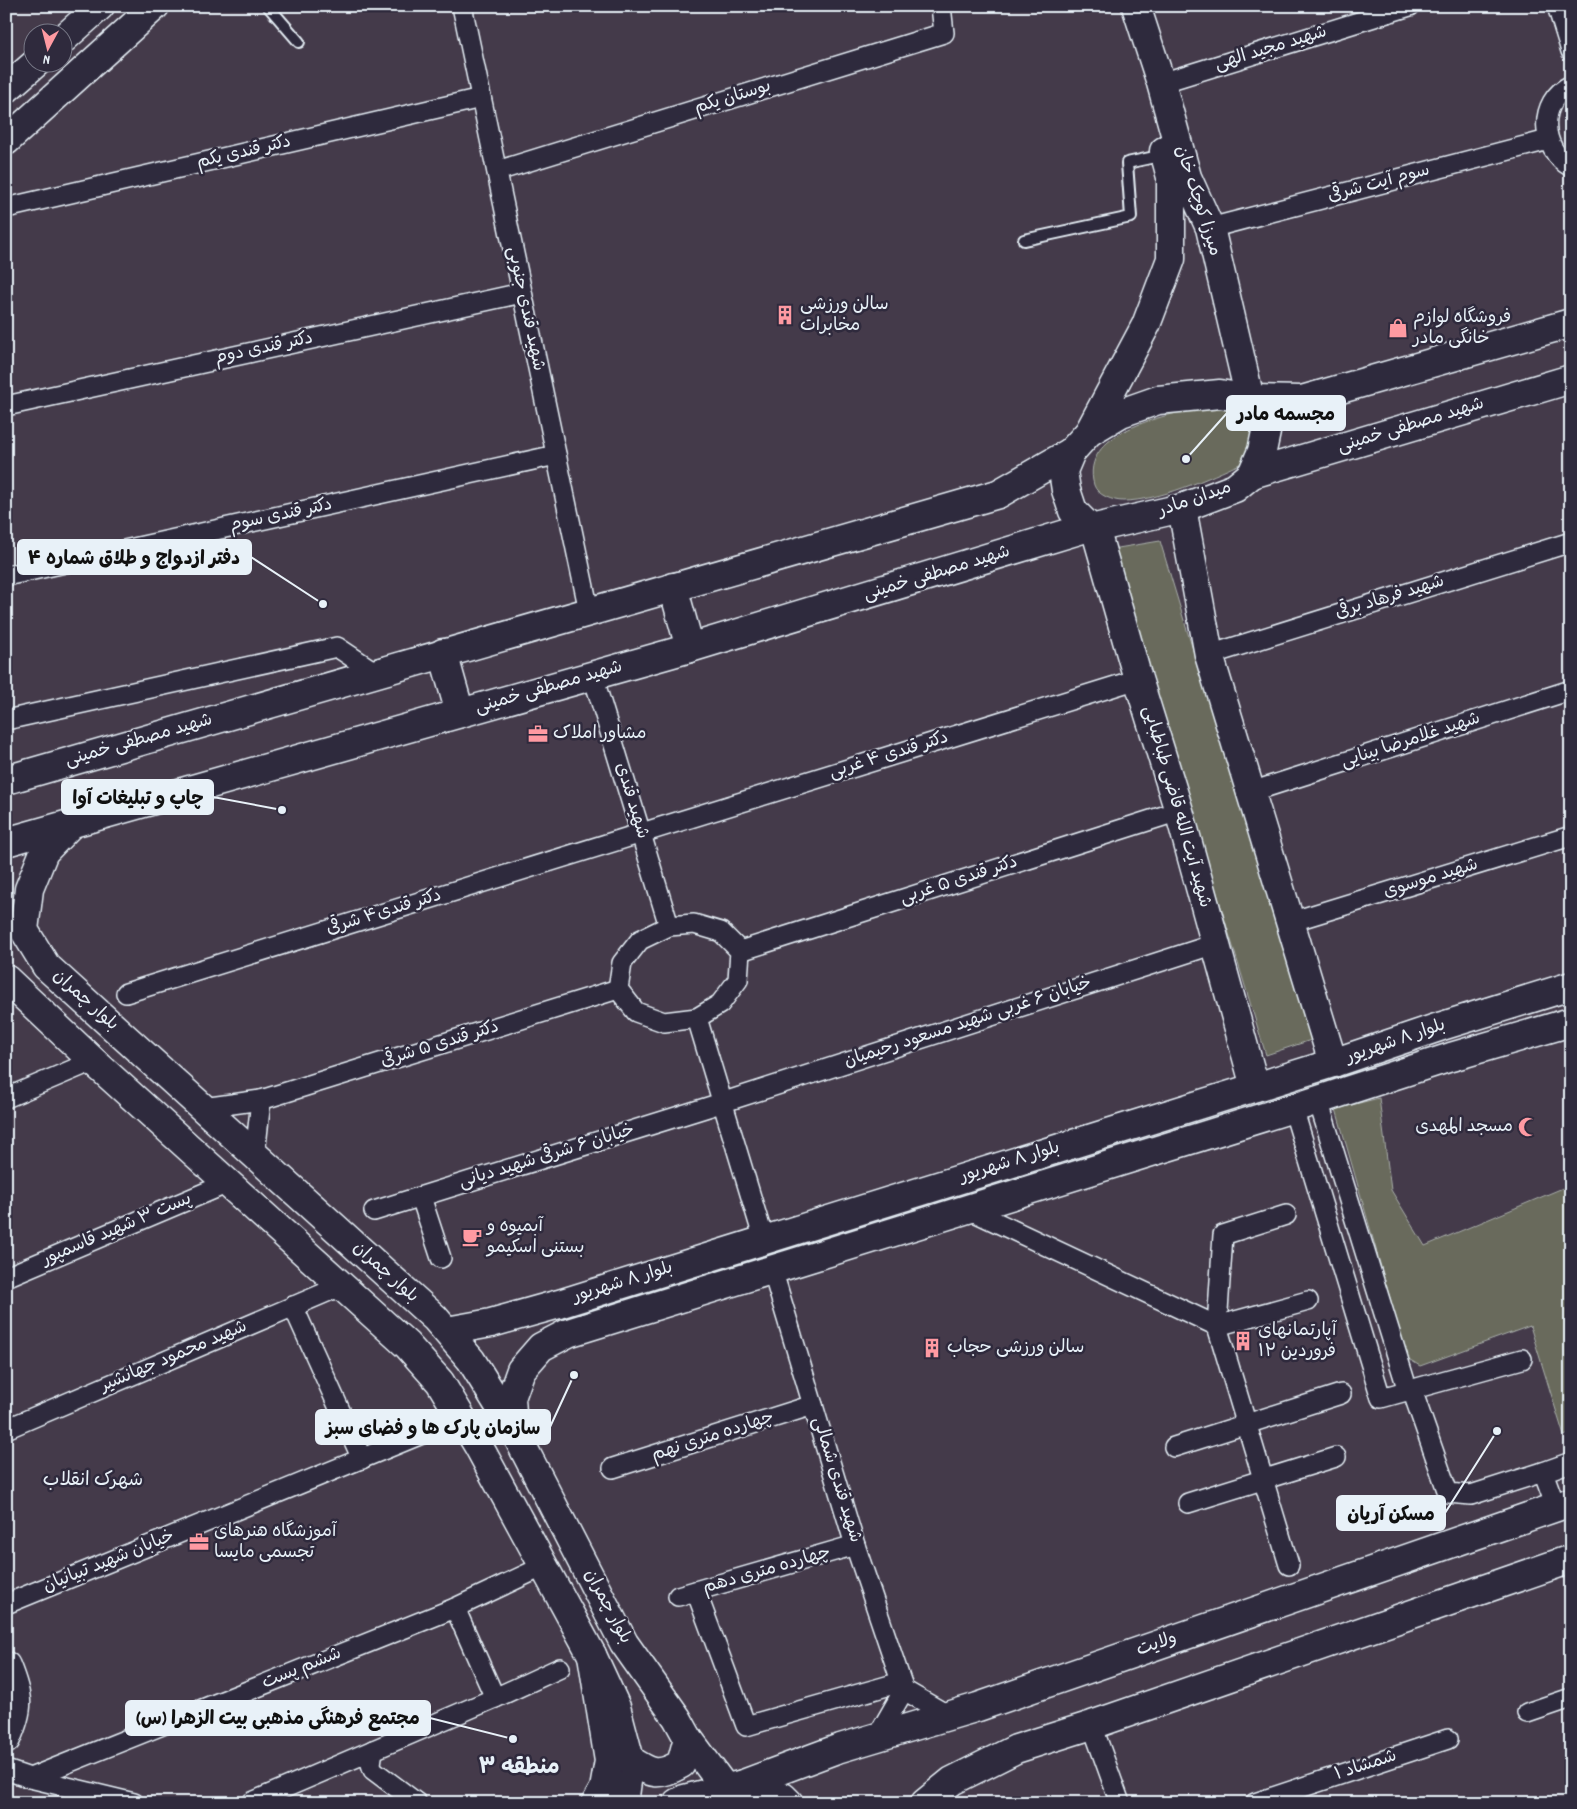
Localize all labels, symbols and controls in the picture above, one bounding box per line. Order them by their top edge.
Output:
street label: شهید مجید الهی [1212,20,1330,78]
north arrow [22,22,72,72]
text: N [42,49,51,69]
street label: بوستان یکم [692,75,774,121]
street label: دکتر قندی یکم [195,130,293,176]
street label: میرزا کوچک خان [1167,143,1227,259]
street label: سوم آیت شرقی [1325,156,1433,210]
street label: شهید قندی جنوبی [500,244,550,374]
place label: سالن ورزشی مخابرات [800,293,889,339]
building icon: سالن ورزشی مخابرات [774,304,796,326]
place label: فروشگاه لوازم خانگی مادر [1411,306,1511,352]
shop icon: فروشگاه لوازم خانگی مادر [1387,317,1409,339]
street label: دکتر قندی دوم [213,326,315,372]
street label: شهید مصطفی خمینی [1335,392,1487,460]
callout: مجسمه مادر [1227,396,1345,430]
text: مجسمه مادر [1235,403,1335,430]
street label: میدان مادر [1153,476,1235,525]
street label: دکتر قندی سوم [227,493,335,539]
callout: دفتر ازدواج و طلاق شماره ۴ [18,540,251,574]
street label: شهید مصطفی خمینی [861,540,1013,608]
text: دفتر ازدواج و طلاق شماره ۴ [28,547,240,574]
street label: شهید فرهاد برقی [1332,568,1448,626]
street label: شهید مصطفی خمینی [472,655,626,721]
street label: شهید آیت الله قاضی طباطبایی [1135,703,1217,911]
street label: شهید غلامرضا بینایی [1338,707,1484,775]
street label: شهید مصطفی خمینی [62,708,216,774]
place label: مشاور املاک [553,722,646,747]
office icon: مشاور املاک [527,723,549,745]
street label: دکتر قندی ۴ غربی [826,726,952,786]
street label: شهید قندی [608,760,654,842]
callout: چاپ و تبلیغات آوا [62,780,213,814]
text: چاپ و تبلیغات آوا [72,787,204,814]
street label: دکتر قندی ۵ غربی [897,850,1021,912]
street label: شهید موسوی [1381,853,1481,905]
street label: دکتر قندی۴ شرقی [323,882,445,942]
street label: بلوار چمران [46,964,124,1038]
street label: خیابان ۶ غربی شهید مسعود رحیمیان [841,971,1095,1075]
street label: دکتر قندی ۵ شرقی [377,1013,502,1075]
street label: بلوار ۸ شهریور [1341,1013,1449,1071]
place label: مسجد المهدی [1415,1115,1513,1140]
street label: خیابان ۶ شرقی شهید دیانی [455,1116,638,1196]
mosque icon: مسجد المهدی [1517,1116,1539,1138]
street label: بلوار ۸ شهریور [955,1136,1063,1191]
street label: پست ۳ شهید قاسمپور [36,1187,196,1274]
place label: آبمیوه و بستنی اسکیمو [485,1215,584,1261]
cafe icon: آبمیوه و بستنی اسکیمو [461,1226,483,1248]
street label: بلوار چمران [346,1236,424,1310]
street label: بلوار ۸ شهریور [568,1256,676,1311]
street label: شهید محمود جهانشیر [95,1315,251,1400]
place label: آپارتمانهای ۱۲ فروردین [1258,1319,1338,1365]
building icon: آپارتمانهای ۱۲ فروردین [1232,1330,1254,1352]
place label: سالن ورزشی حجاب [947,1336,1085,1361]
building icon: سالن ورزشی حجاب [921,1337,943,1359]
street label: چهارده متری نهم [649,1405,777,1469]
callout: سازمان پارک ها و فضای سبز [316,1410,550,1444]
street label: شهید قندی شمالی [805,1414,867,1546]
text: سازمان پارک ها و فضای سبز [324,1417,540,1444]
district label: شهرک انقلاب [43,1468,143,1495]
callout: مسکن آریان [1337,1496,1445,1530]
text: مسکن آریان [1347,1503,1435,1530]
place label: آموزشگاه هنرهای تجسمی مایسا [214,1520,338,1566]
street label: خیابان شهید تبیانیان [40,1524,178,1600]
office icon: آموزشگاه هنرهای تجسمی مایسا [188,1531,210,1553]
street label: چهارده متری دهم [700,1541,834,1601]
street label: بلوار چمران [577,1565,637,1649]
street label: ولایت [1133,1626,1181,1664]
street label: ششم پست [259,1642,345,1696]
callout: مجتمع فرهنگی مذهبی بیت الزهرا (س) [126,1701,430,1735]
text: مجتمع فرهنگی مذهبی بیت الزهرا (س) [136,1706,420,1734]
street label: شمشاد ۱ [1332,1744,1400,1788]
district label: منطقه ۳ [478,1753,560,1784]

